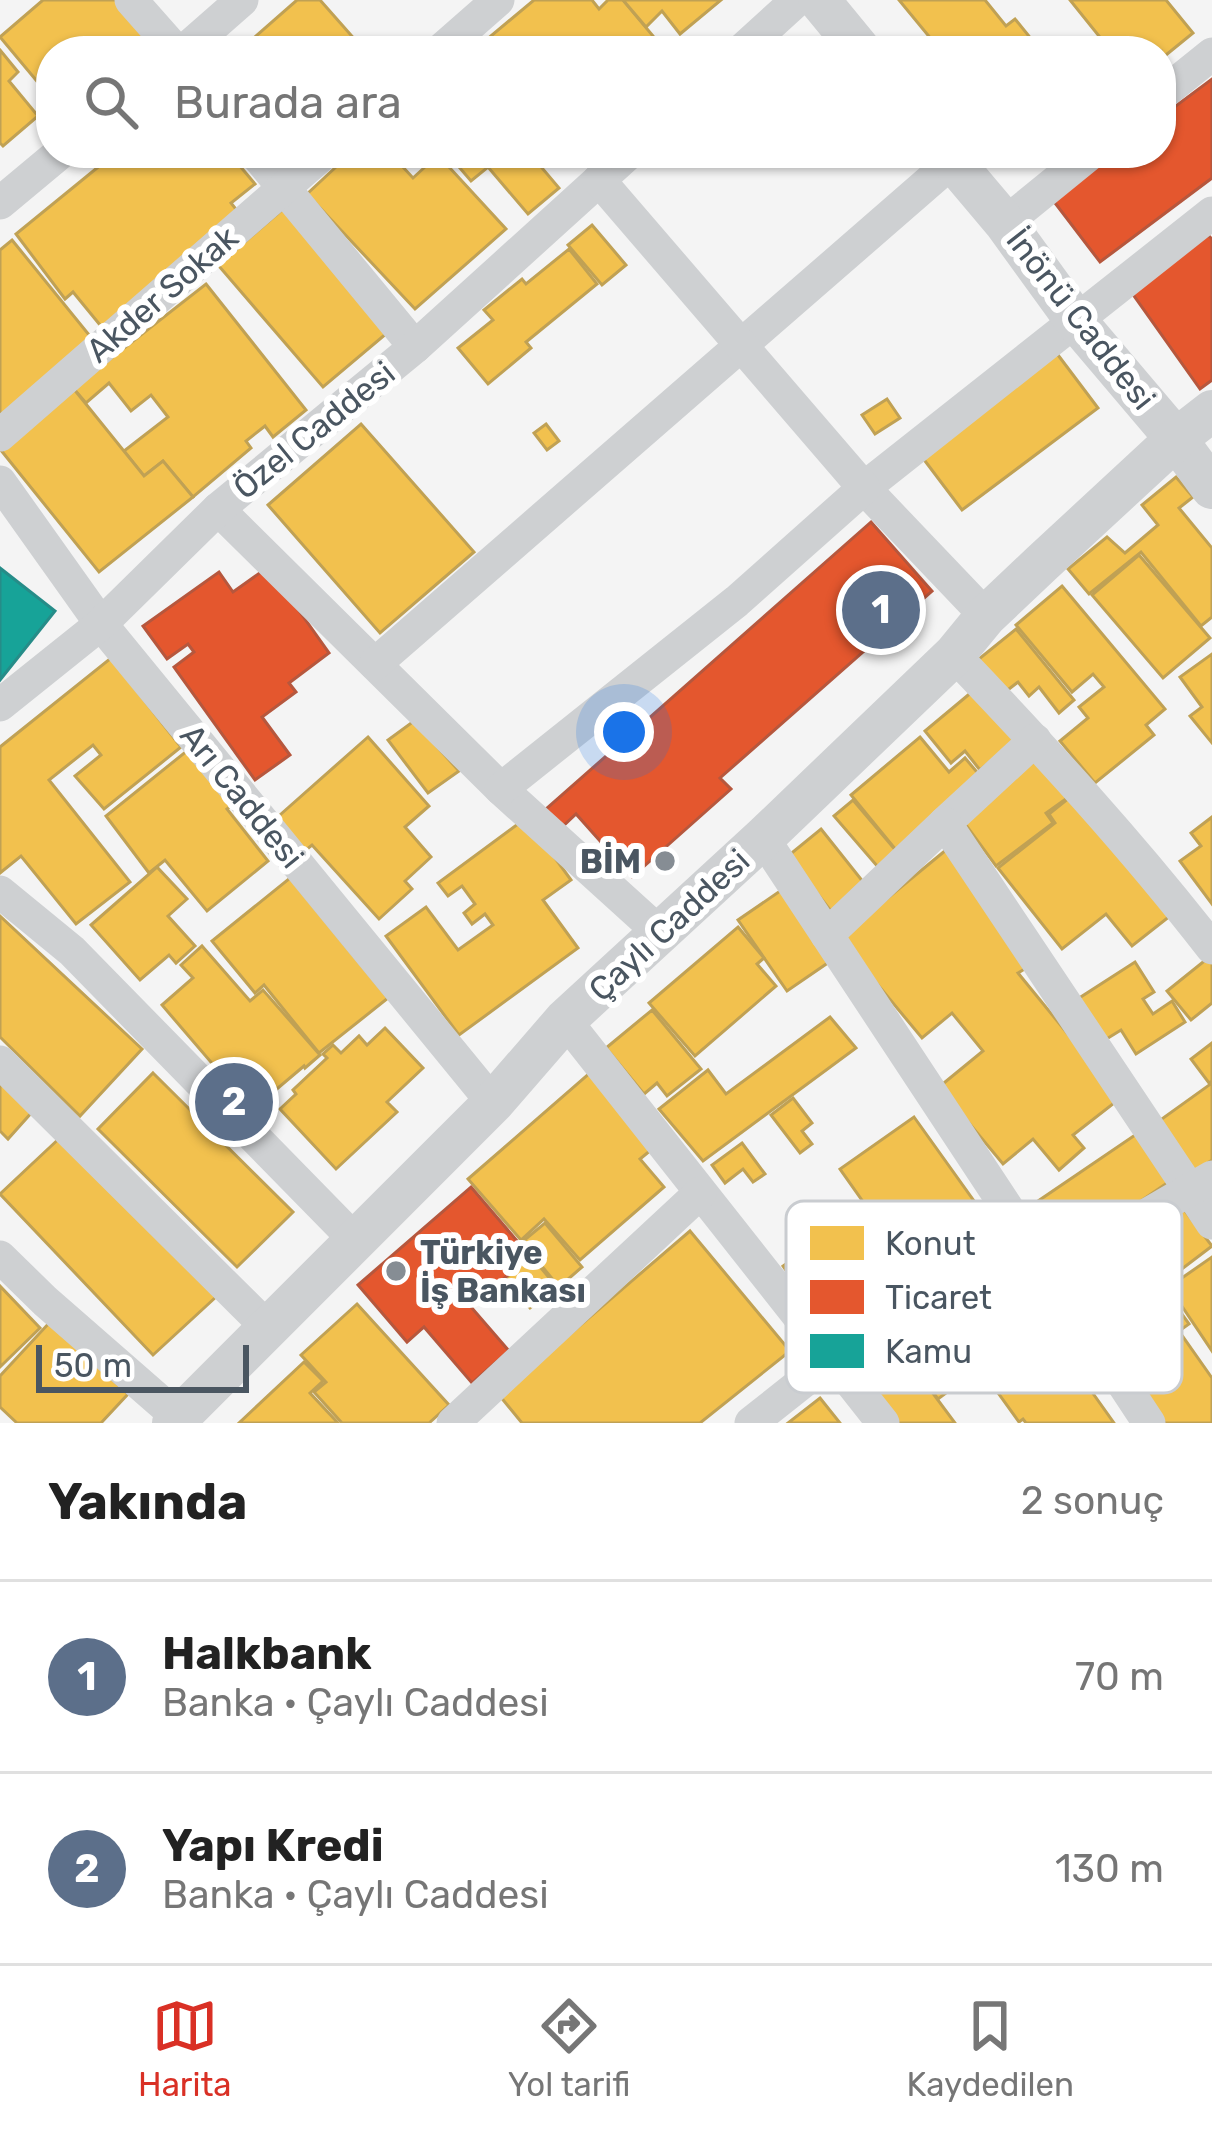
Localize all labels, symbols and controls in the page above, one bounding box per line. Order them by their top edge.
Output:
search box [36,36,1176,168]
icon: search [78,69,144,135]
text: Burada ara [174,76,402,129]
street label: Akder Sokak [78,218,246,370]
street label: İnönü Caddesi [998,221,1164,417]
street label: Özel Caddesi [225,353,403,507]
pin: 1 [842,565,920,655]
your location [594,702,654,762]
street label: Arı Caddesi [172,716,312,876]
street label: Çaylı Caddesi [581,841,757,1009]
place label: BİM [580,842,641,881]
marker: BİM [652,848,678,874]
pin: 2 [195,1057,273,1147]
legend [786,1201,1182,1393]
text: Konut [885,1224,976,1263]
place label: Türkiye İş Bankası [420,1233,586,1310]
marker: Türkiye İş Bankası [383,1258,409,1284]
text: Ticaret [885,1278,992,1317]
text: Kamu [885,1332,972,1371]
scale bar [36,1339,249,1392]
text: 50 m [54,1346,132,1385]
text: Yakında [48,1471,247,1532]
text: 2 sonuç [1021,1478,1164,1524]
text: Halkbank [162,1627,371,1680]
text: 1 [77,1654,97,1700]
text: 70 m [1075,1654,1164,1700]
text: Banka · Çaylı Caddesi [162,1680,549,1726]
text: Yapı Kredi [162,1819,384,1872]
text: 2 [74,1846,100,1892]
text: 130 m [1055,1846,1164,1892]
text: Banka · Çaylı Caddesi [162,1872,549,1918]
tab: Harita [138,1993,232,2104]
tab: Yol tarifi [508,1993,630,2104]
tab: Kaydedilen [907,1993,1074,2104]

